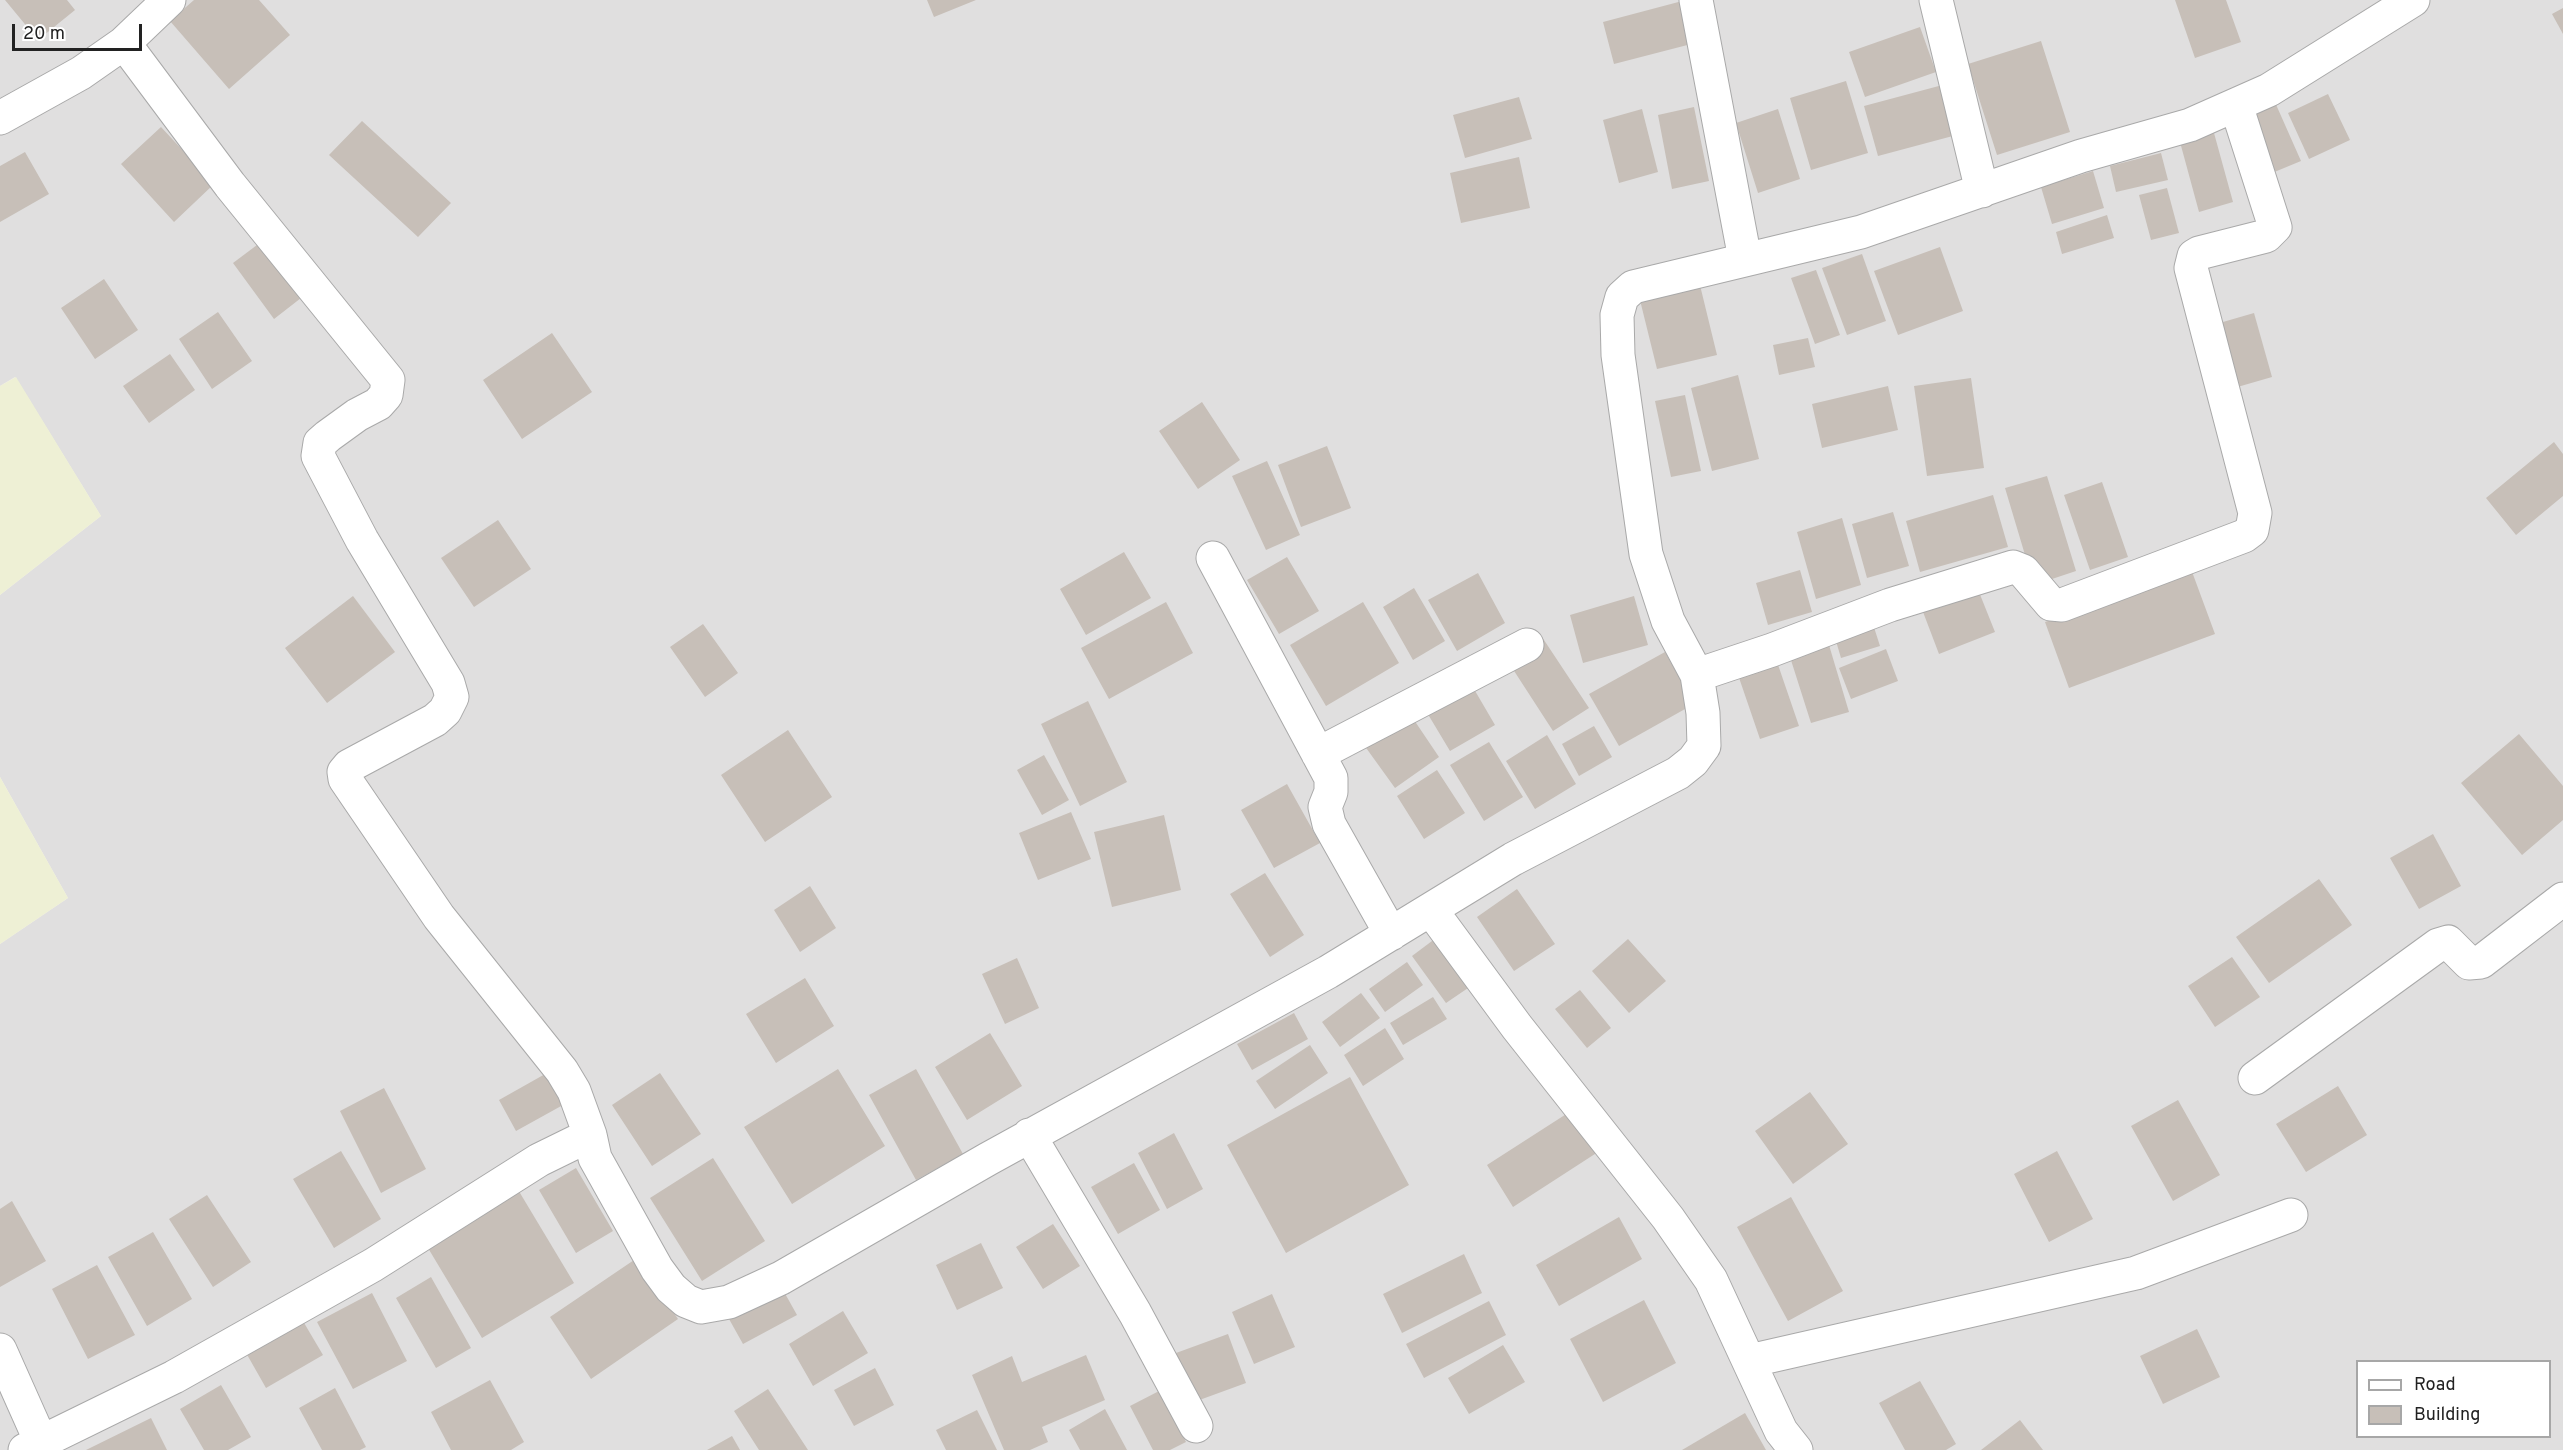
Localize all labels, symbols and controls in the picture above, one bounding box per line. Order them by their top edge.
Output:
scale bar [15,12,146,50]
text: 20 m [23,23,65,46]
legend [2356,1360,2551,1438]
text: Road [2414,1374,2456,1397]
text: Building [2414,1404,2480,1427]

